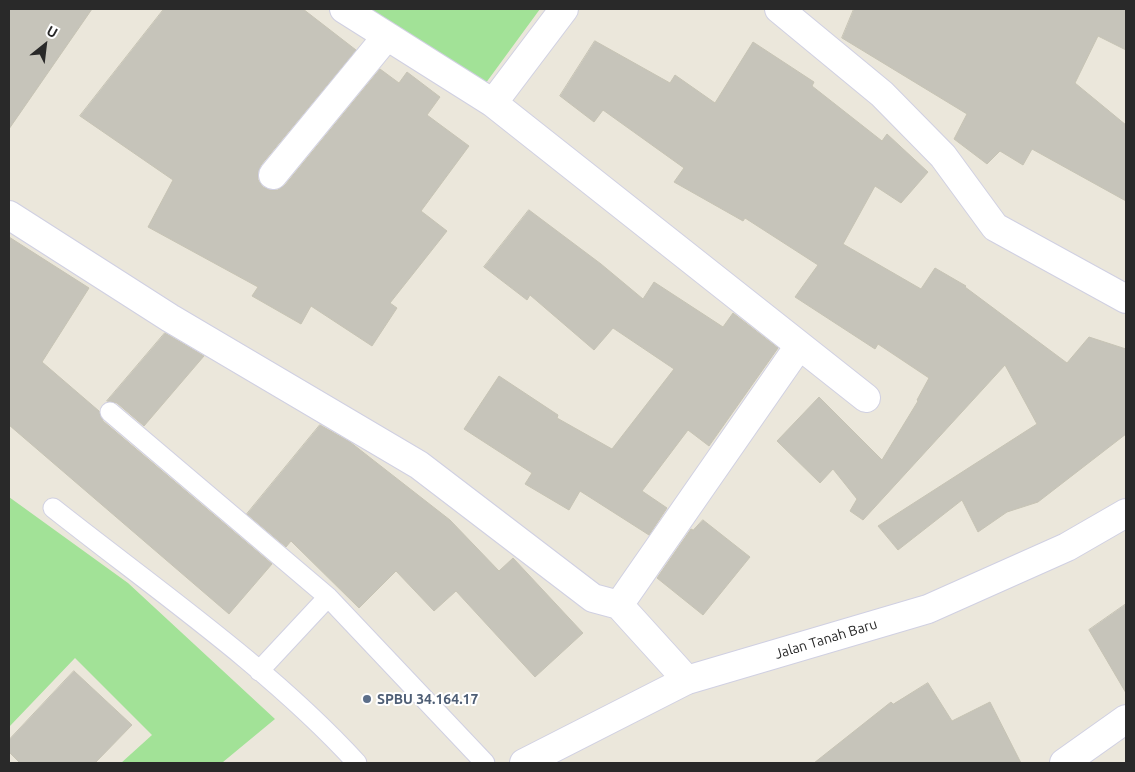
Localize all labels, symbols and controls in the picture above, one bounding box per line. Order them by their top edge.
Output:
north arrow [20,20,70,70]
text: U [44,22,60,41]
street label: Jalan Tanah Baru [773,615,879,663]
place label: SPBU 34.164.17 [377,691,478,707]
marker: SPBU 34.164.17 [361,693,373,705]

